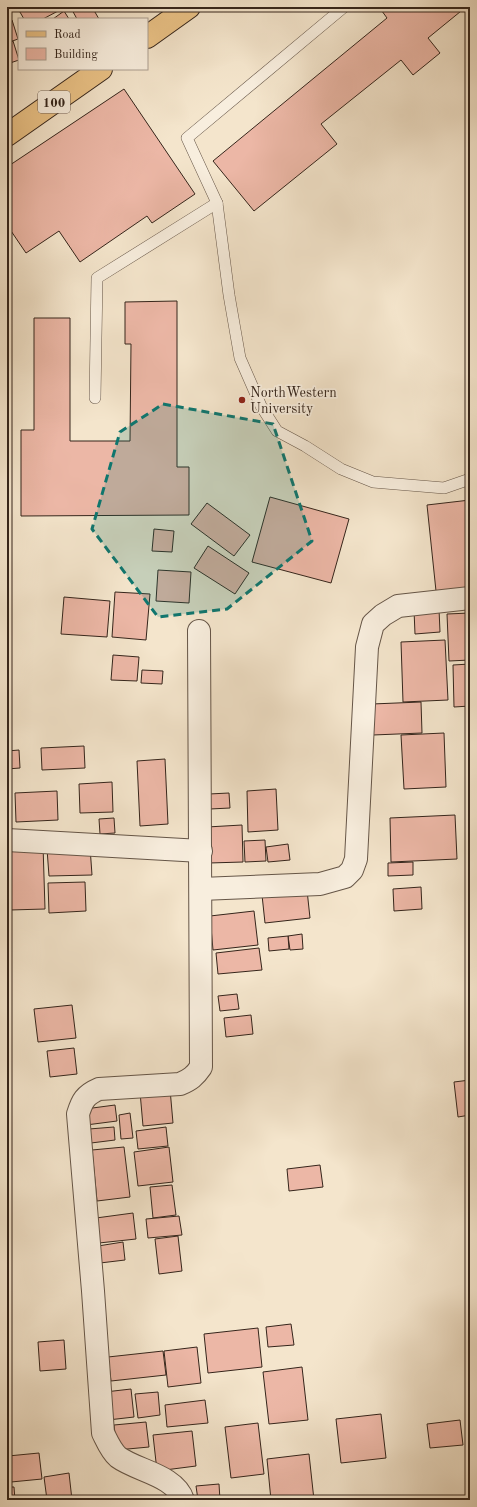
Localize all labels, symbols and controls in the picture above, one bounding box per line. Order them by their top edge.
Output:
legend [18,18,148,70]
text: Road [54,29,81,41]
text: Building [54,49,98,61]
road number: 100 [38,91,70,113]
place label: NorthWestern University [250,386,337,416]
marker: NorthWestern University [237,395,247,405]

